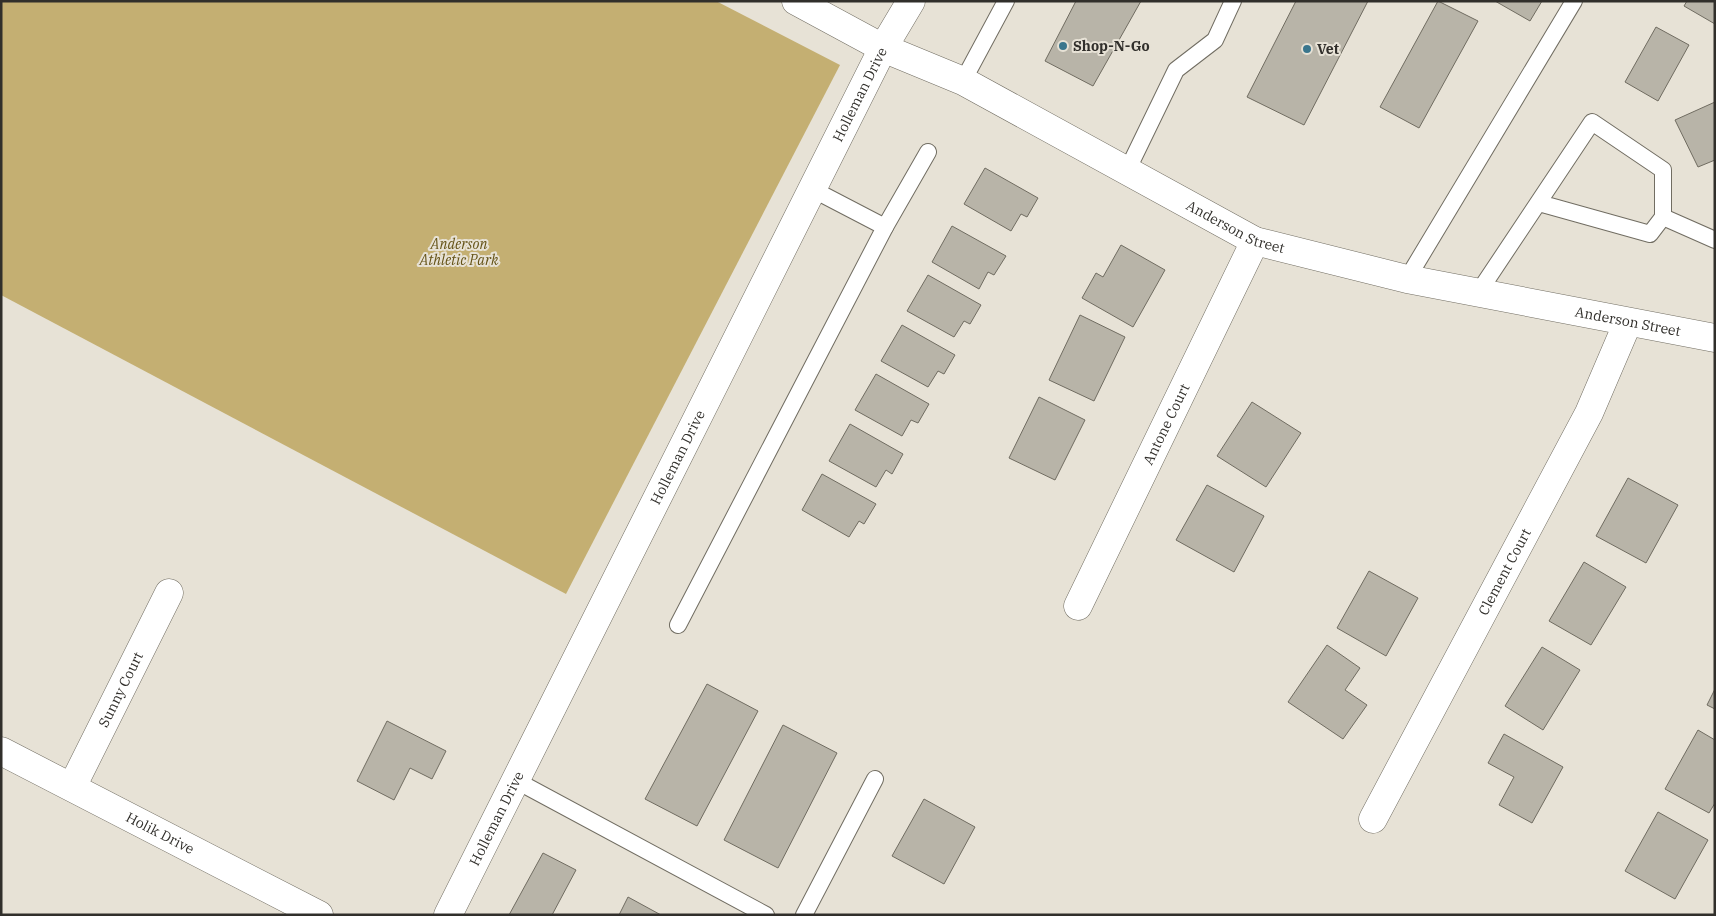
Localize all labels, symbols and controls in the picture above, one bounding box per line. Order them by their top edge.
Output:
place label: Shop-N-Go [1073,37,1150,55]
marker: Shop-N-Go [1057,40,1069,52]
place label: Vet [1317,40,1339,58]
marker: Vet [1301,43,1313,55]
street label: Holleman Drive [828,44,891,145]
street label: Anderson Street [1183,196,1287,257]
park label: Anderson Athletic Park [419,235,499,269]
street label: Anderson Street [1574,302,1682,340]
street label: Antone Court [1139,381,1193,468]
street label: Holleman Drive [646,407,709,508]
street label: Clement Court [1474,525,1535,618]
street label: Sunny Court [94,649,147,730]
street label: Holleman Drive [465,768,528,869]
street label: Holik Drive [123,808,197,858]

